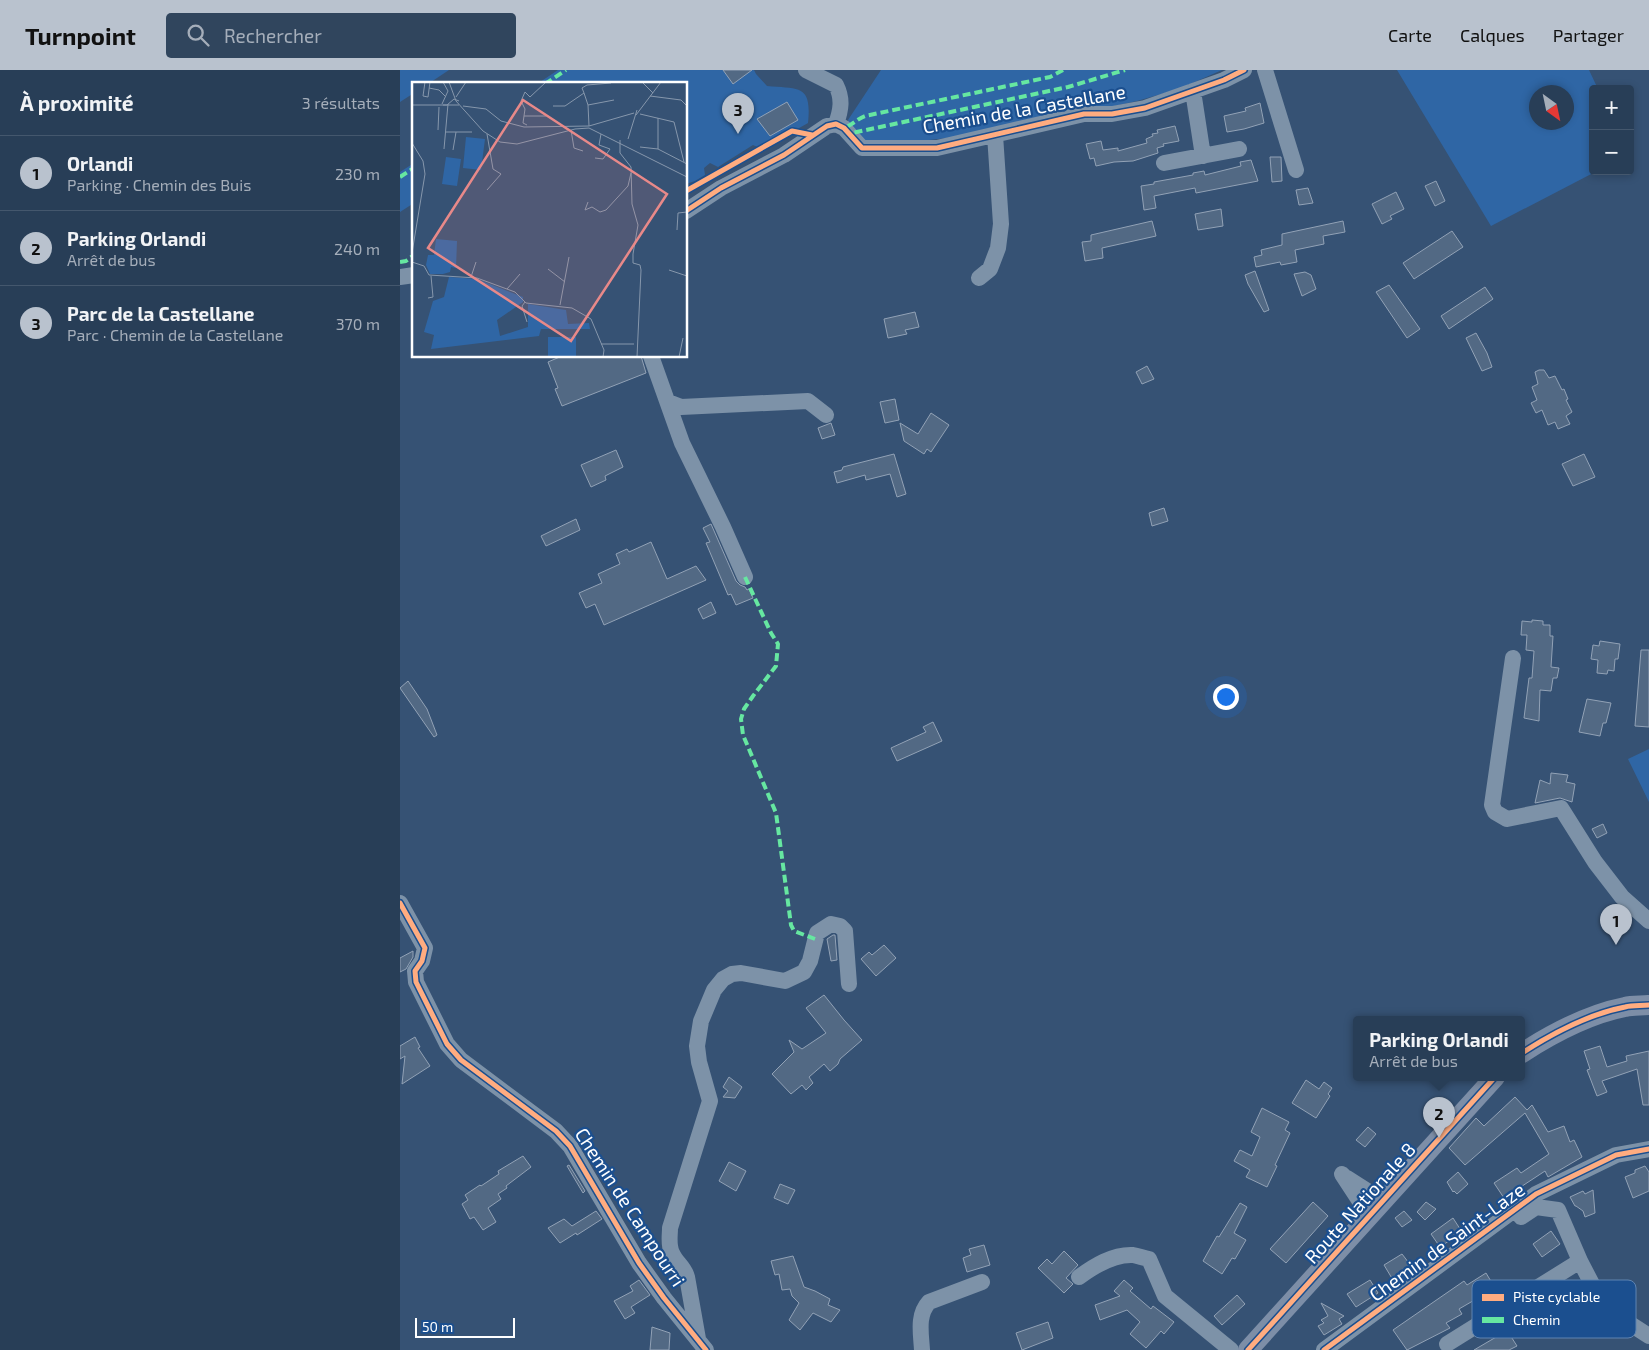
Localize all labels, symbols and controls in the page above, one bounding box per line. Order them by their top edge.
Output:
search box [166,13,516,58]
text: Turnpoint [25,21,136,50]
icon: search [184,21,212,49]
text: Rechercher [224,24,322,47]
text: Carte [1388,24,1432,46]
text: Calques [1460,24,1525,46]
text: Partager [1553,24,1624,46]
street label: Chemin de la Castellane [921,79,1127,138]
inset map [412,82,688,358]
north arrow [1529,85,1574,130]
map controls [1589,85,1634,175]
button: + [1589,85,1634,130]
text: À proximité [20,90,134,115]
text: 3 résultats [302,93,380,112]
pin: 3 [722,93,754,134]
button: − [1589,130,1634,175]
text: Orlandi [67,152,133,175]
text: 1 [33,164,39,183]
text: 230 m [335,164,380,183]
text: Parking · Chemin des Buis [67,175,251,194]
text: Parking Orlandi [67,227,206,250]
text: 2 [31,239,41,258]
text: 240 m [334,239,380,258]
text: Arrêt de bus [67,250,156,269]
text: Parc de la Castellane [67,302,255,325]
text: 3 [31,314,41,333]
text: 370 m [336,314,380,333]
text: Parc · Chemin de la Castellane [67,325,283,344]
your location [1213,684,1239,710]
pin: 1 [1600,904,1632,945]
popup [1353,1016,1525,1081]
text: Parking Orlandi [1369,1028,1509,1051]
text: Arrêt de bus [1369,1051,1458,1070]
pin: 2 [1423,1097,1455,1138]
street label: Chemin de Campourri [571,1123,690,1290]
street label: Route Nationale 8 [1299,1138,1420,1268]
street label: Chemin de Saint-Laze [1364,1177,1529,1306]
legend [1472,1280,1636,1338]
text: Piste cyclable [1513,1288,1600,1305]
text: Chemin [1513,1311,1561,1328]
scale bar [415,1315,515,1338]
text: 50 m [422,1318,453,1335]

